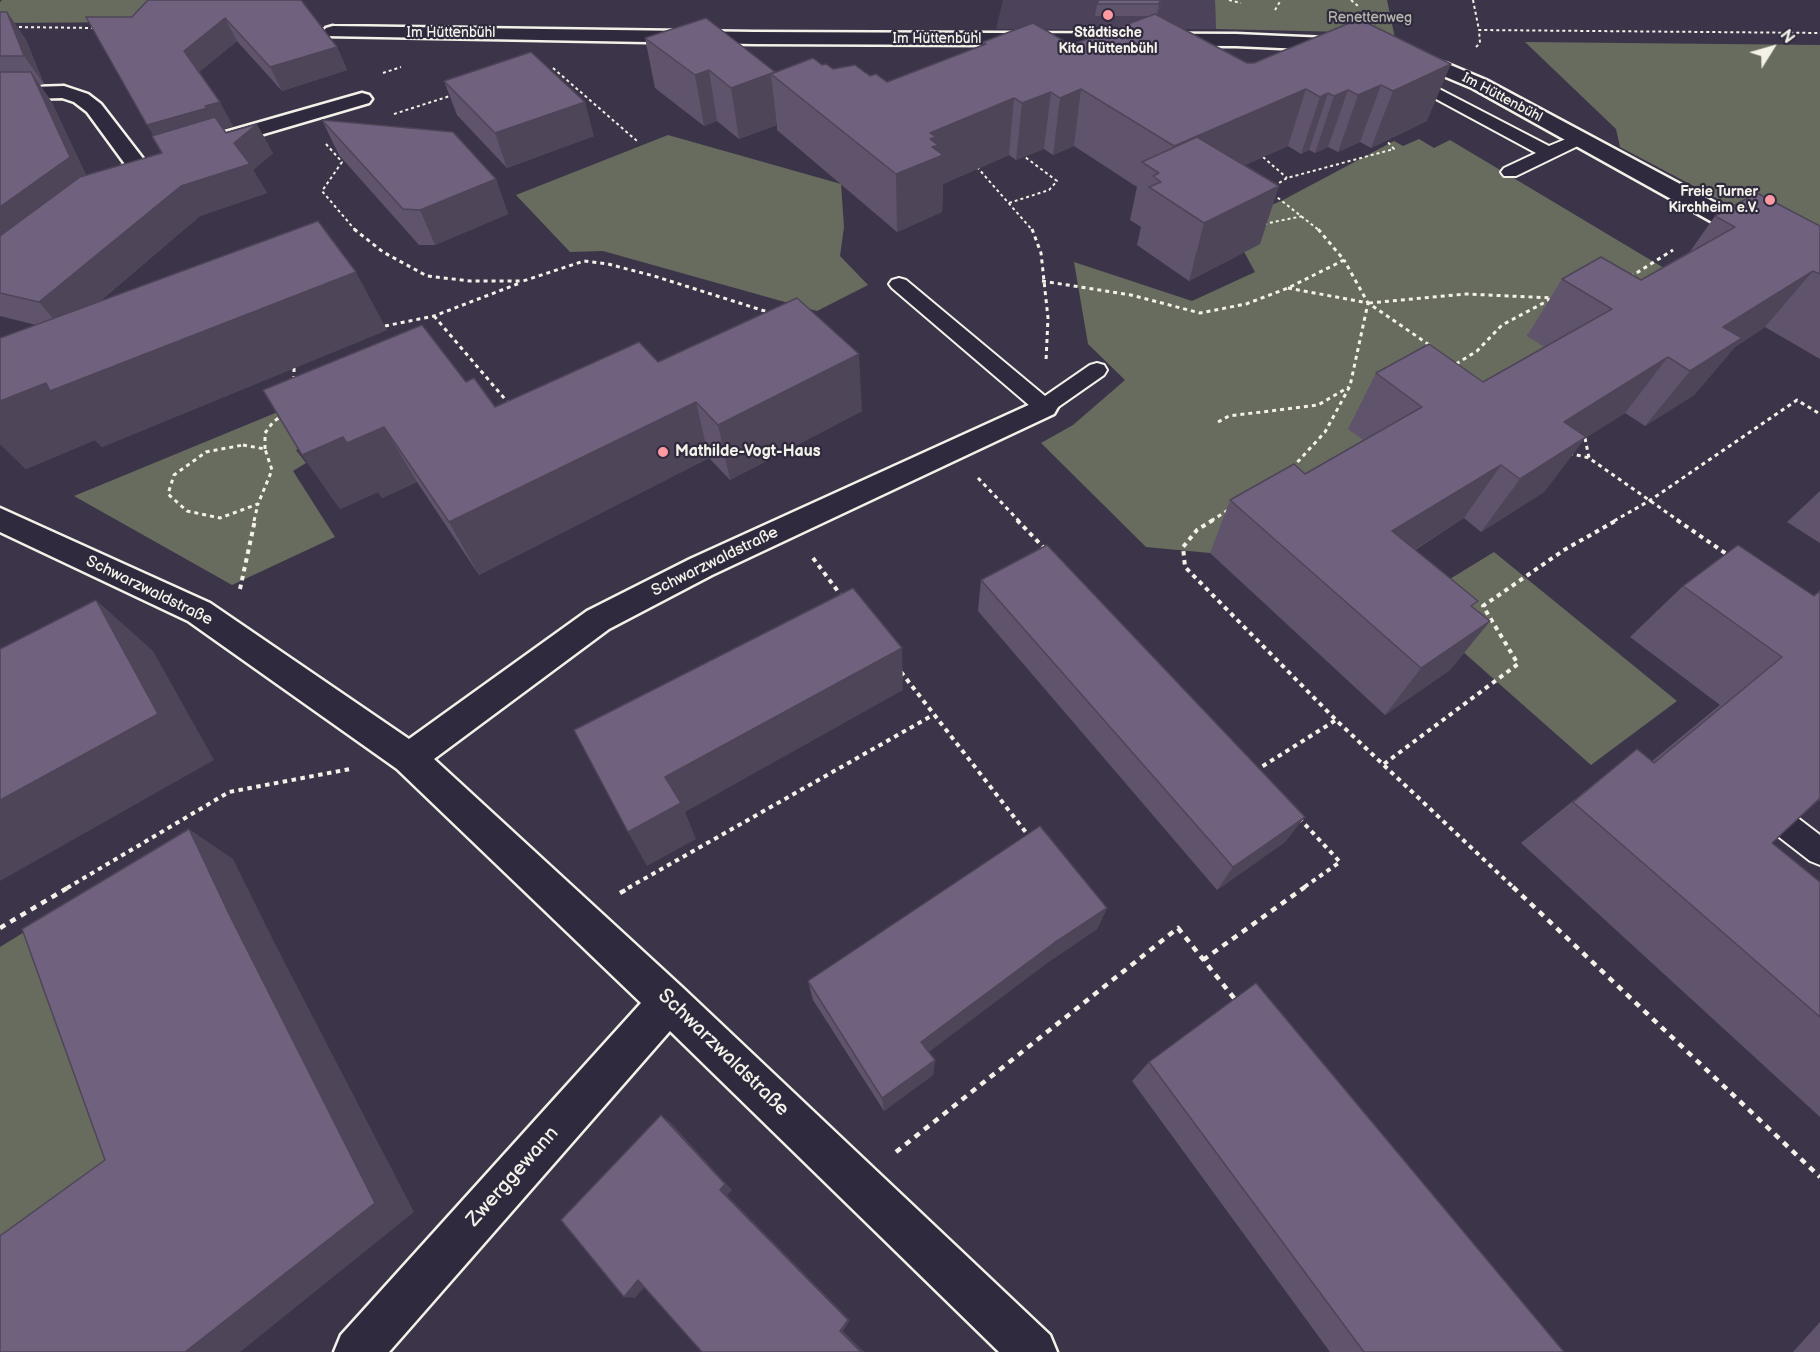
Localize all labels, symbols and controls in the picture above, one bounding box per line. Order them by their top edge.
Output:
marker: Städtische Kita Hüttenbühl [1101,8,1115,22]
park label: Renettenweg [1328,10,1412,26]
north arrow [1742,18,1802,78]
street label: Im Hüttenbühl [407,25,495,41]
place label: Städtische Kita Hüttenbühl [1059,25,1157,57]
text: N [1776,26,1798,47]
street label: Im Hüttenbühl [893,31,981,47]
street label: Im Hüttenbühl [1459,70,1545,126]
place label: Freie Turner Kirchheim e.V. [1669,184,1758,216]
marker: Freie Turner Kirchheim e.V. [1763,193,1777,207]
place label: Mathilde-Vogt-Haus [675,442,821,462]
marker: Mathilde-Vogt-Haus [656,445,670,459]
street label: Schwarzwaldstraße [649,523,781,601]
street label: Schwarzwaldstraße [83,552,215,630]
street label: Schwarzwaldstraße [652,984,794,1122]
street label: Zwerggewann [462,1122,564,1232]

